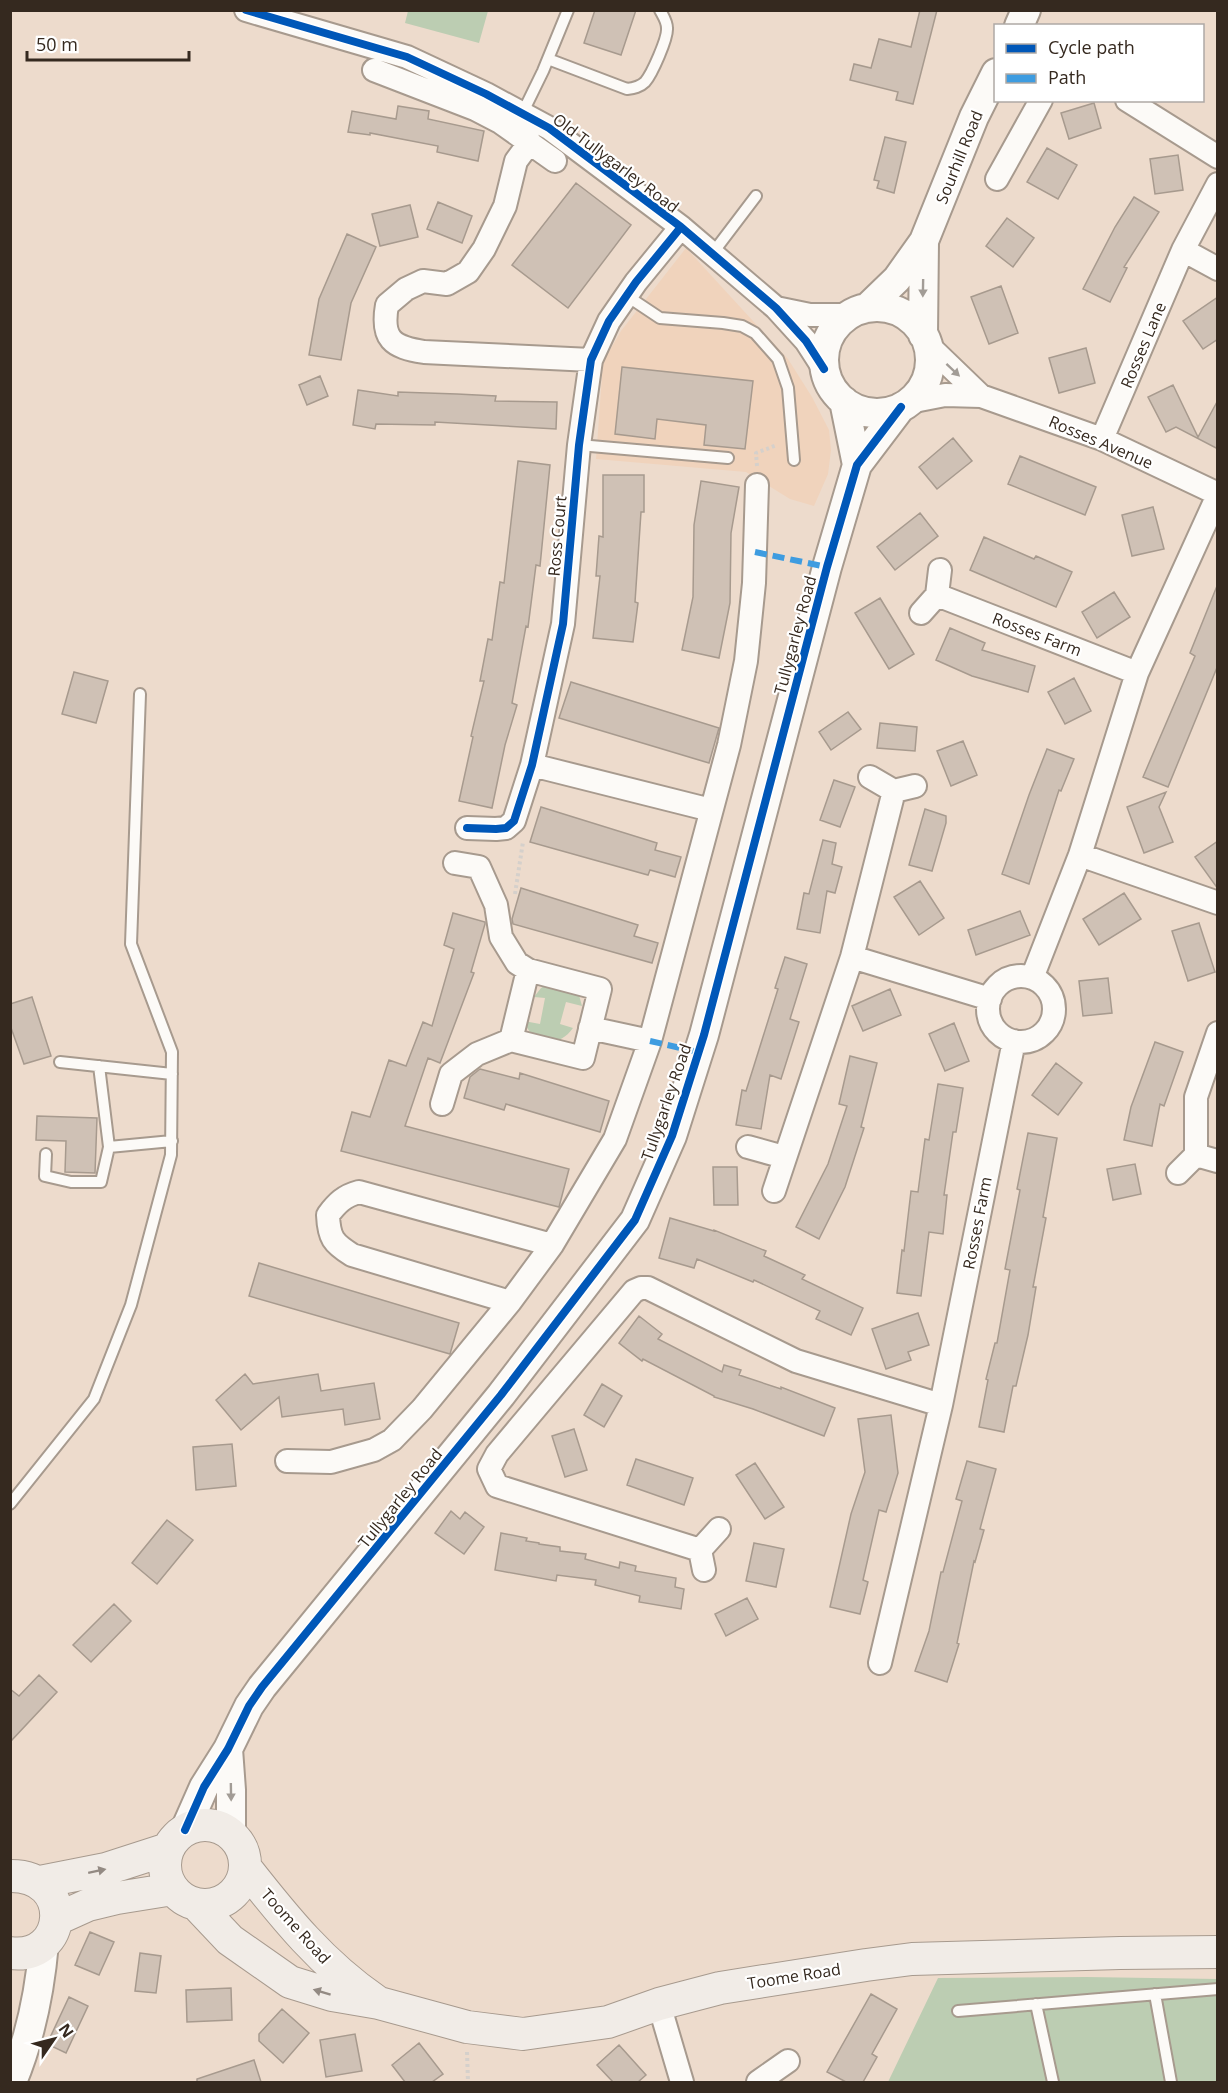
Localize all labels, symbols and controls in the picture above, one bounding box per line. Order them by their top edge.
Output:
scale bar [27,24,189,62]
legend [994,24,1204,102]
text: 50 m [36,32,78,56]
text: Cycle path [1048,35,1135,59]
text: Path [1048,65,1086,89]
street label: Sourhill Road [930,107,988,207]
street label: Old Tullygarley Road [548,108,684,218]
one-way arrow [919,279,928,298]
street label: Rosses Lane [1115,299,1171,391]
one-way arrow [946,363,960,377]
street label: Rosses Avenue [1046,410,1157,474]
street label: Ross Court [543,495,571,577]
street label: Tullygarley Road [769,573,821,697]
street label: Rosses Farm [989,607,1085,661]
street label: Tullygarley Road [636,1041,696,1163]
street label: Rosses Farm [957,1175,997,1271]
street label: Tullygarley Road [353,1444,447,1552]
one-way arrow [226,1782,236,1801]
one-way arrow [88,1866,107,1876]
street label: Toome Road [256,1884,336,1968]
street label: Toome Road [746,1958,842,1994]
one-way arrow [313,1987,331,1996]
north arrow [24,2009,84,2069]
text: N [54,2019,79,2042]

